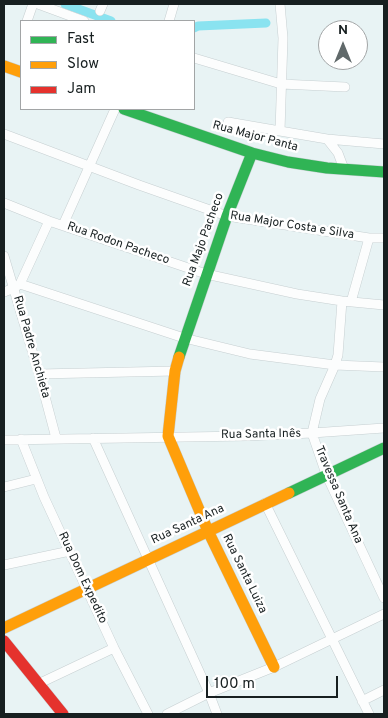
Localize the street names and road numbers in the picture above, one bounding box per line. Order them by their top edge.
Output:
street label: Rua Major Panta [211,119,299,155]
street label: Rua Majo Pacheco [180,191,228,289]
street label: Rua Major Costa e Silva [229,209,355,243]
street label: Rua Rodon Pacheco [65,220,171,268]
street label: Rua Padre Anchieta [9,294,53,400]
street label: Rua Santa Inês [221,427,301,443]
street label: Travessa Santa Ana [311,444,365,546]
street label: Rua Santa Ana [149,502,227,548]
street label: Rua Dom Expedito [54,530,110,626]
street label: Rua Santa Luiza [219,532,269,616]

